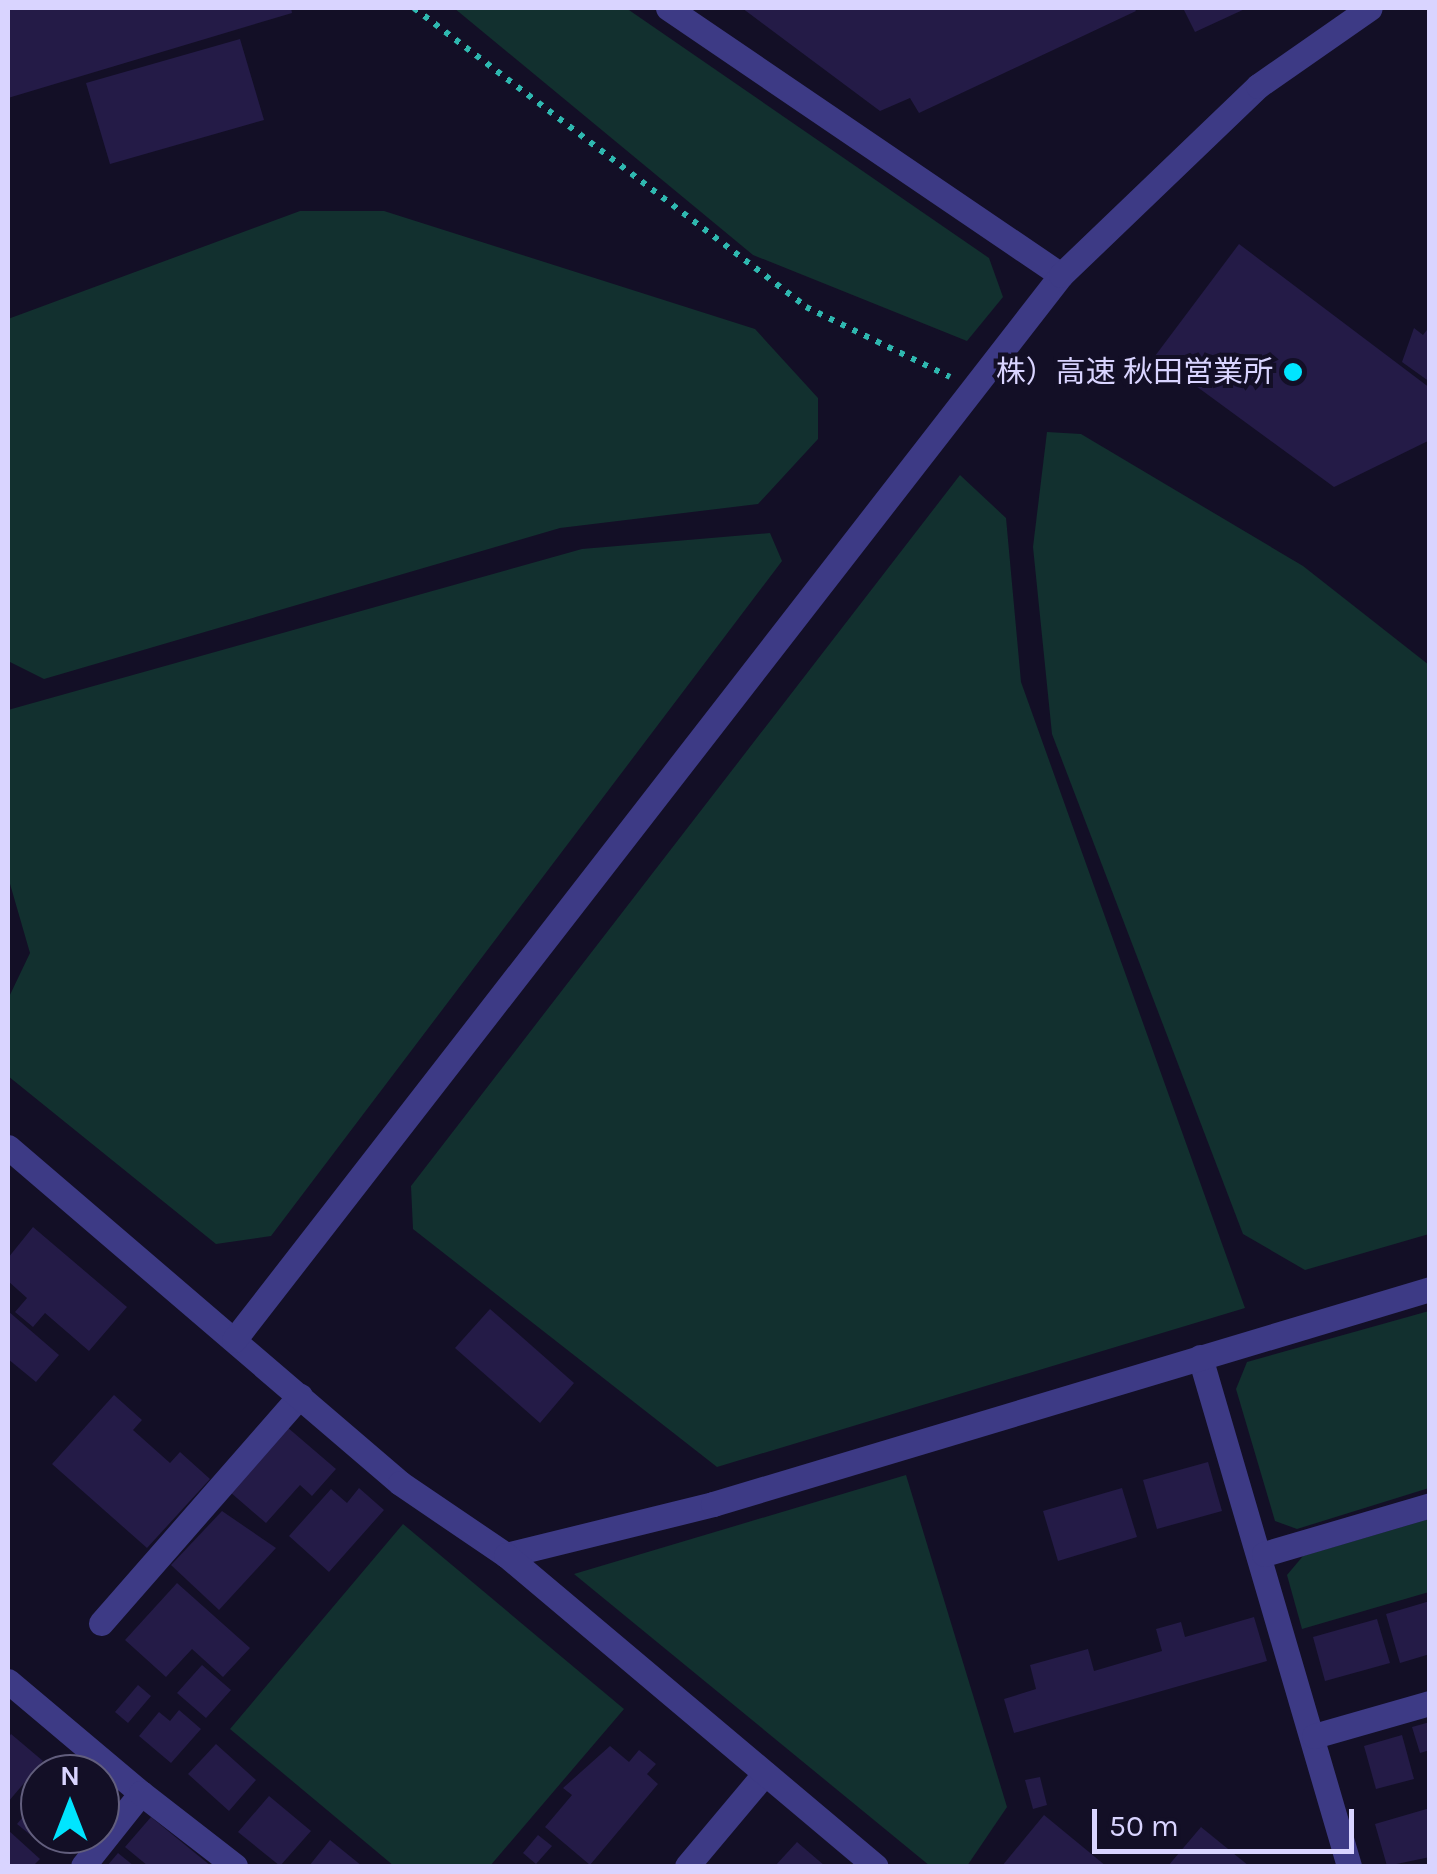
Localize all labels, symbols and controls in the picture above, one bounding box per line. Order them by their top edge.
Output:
place label: 株）高速 秋田営業所 [996,354,1273,390]
marker: 株）高速 秋田営業所 [1282,361,1304,383]
north arrow [20,1754,120,1854]
text: N [60,1759,80,1792]
scale bar [1097,1789,1360,1851]
text: 50 m [1109,1808,1179,1844]

